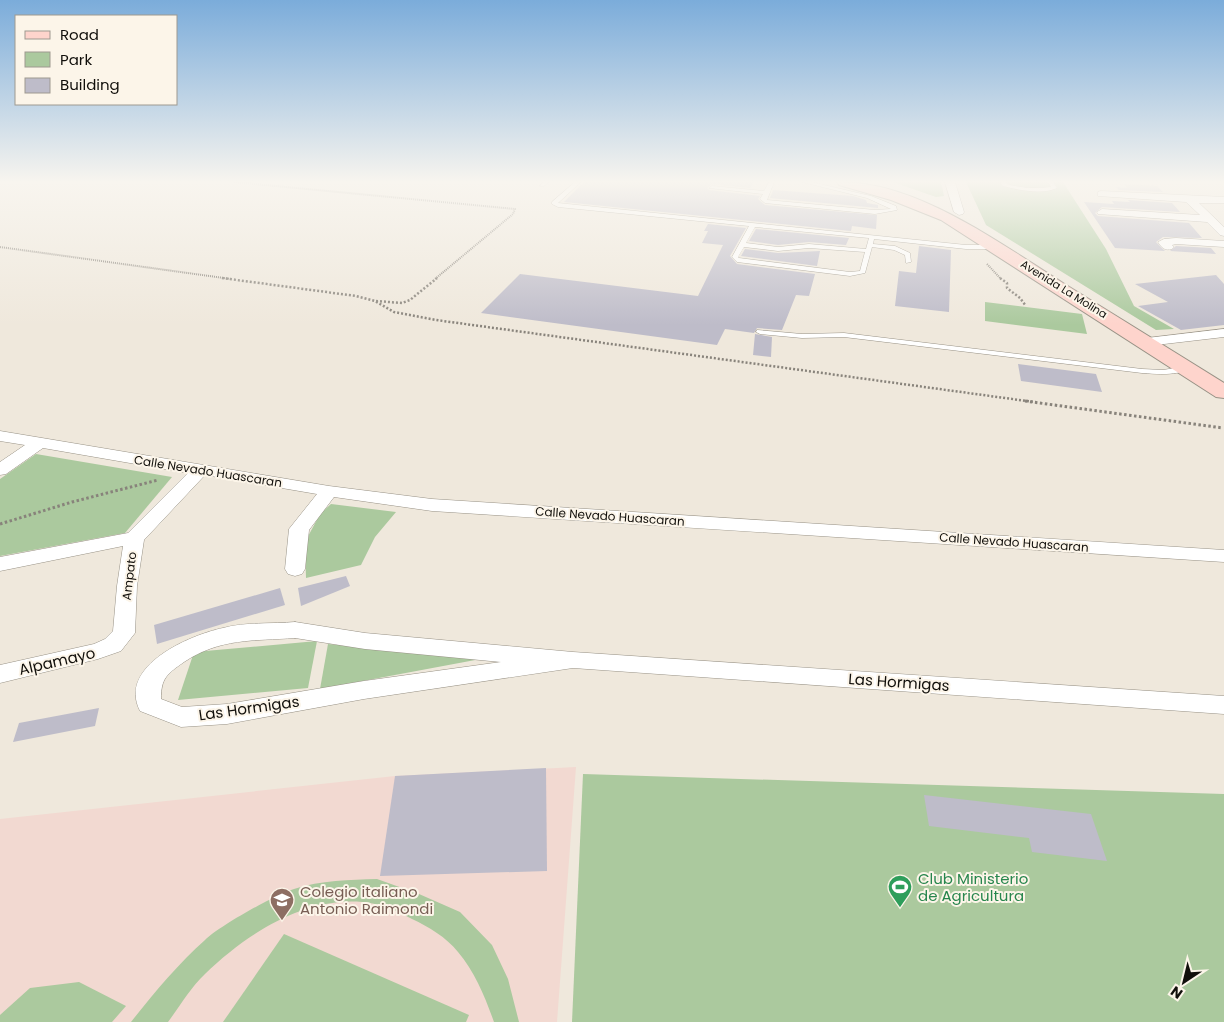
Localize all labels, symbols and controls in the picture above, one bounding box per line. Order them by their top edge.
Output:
legend [15,15,178,105]
text: Road [60,24,99,45]
text: Park [60,49,92,70]
text: Building [60,74,120,95]
street label: Avenida La Molina [1018,256,1110,322]
street label: Calle Nevado Huascaran [133,451,283,491]
street label: Calle Nevado Huascaran [535,502,685,530]
street label: Calle Nevado Huascaran [939,528,1089,556]
street label: Ampato [118,550,140,601]
street label: Alpamayo [17,642,97,680]
street label: Las Hormigas [848,668,950,696]
street label: Las Hormigas [197,691,301,725]
place label: Club Ministerio de Agricultura [918,868,1028,906]
sports icon: Club Ministerio de Agricultura [887,874,913,908]
place label: Colegio italiano Antonio Raimondi [300,881,433,919]
school or university icon: Colegio italiano Antonio Raimondi [269,887,295,921]
north arrow [1159,957,1209,1007]
text: N [1166,981,1187,1004]

